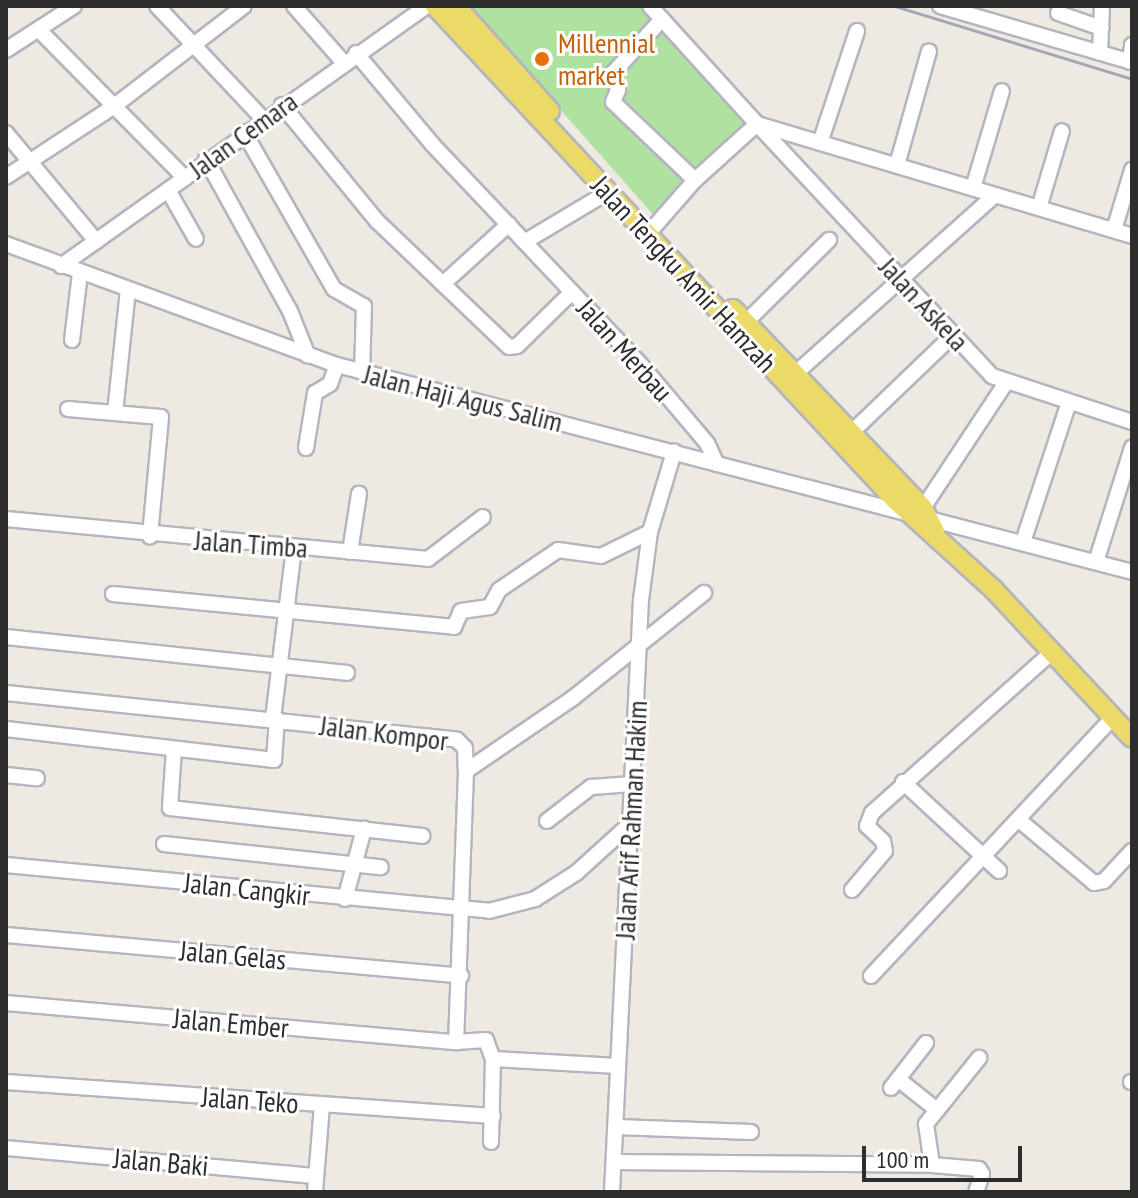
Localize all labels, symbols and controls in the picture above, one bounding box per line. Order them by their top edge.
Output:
place label: Millennial market [558,26,655,92]
marker: Millennial market [533,50,551,68]
street label: Jalan Cemara [182,84,304,186]
street label: Jalan Tengku Amir Hamzah [584,168,784,380]
street label: Jalan Askela [872,250,976,358]
street label: Jalan Merbau [570,292,680,408]
street label: Jalan Haji Agus Salim [360,357,566,439]
street label: Jalan Timba [193,523,309,565]
street label: Jalan Arif Rahman Hakim [608,699,654,941]
street label: Jalan Kompor [318,708,450,758]
street label: Jalan Cangkir [182,866,312,912]
street label: Jalan Gelas [179,934,287,976]
street label: Jalan Ember [172,1001,290,1045]
street label: Jalan Teko [200,1080,300,1120]
scale bar [866,1130,1026,1180]
street label: Jalan Baki [112,1141,210,1183]
text: 100 m [876,1144,929,1175]

